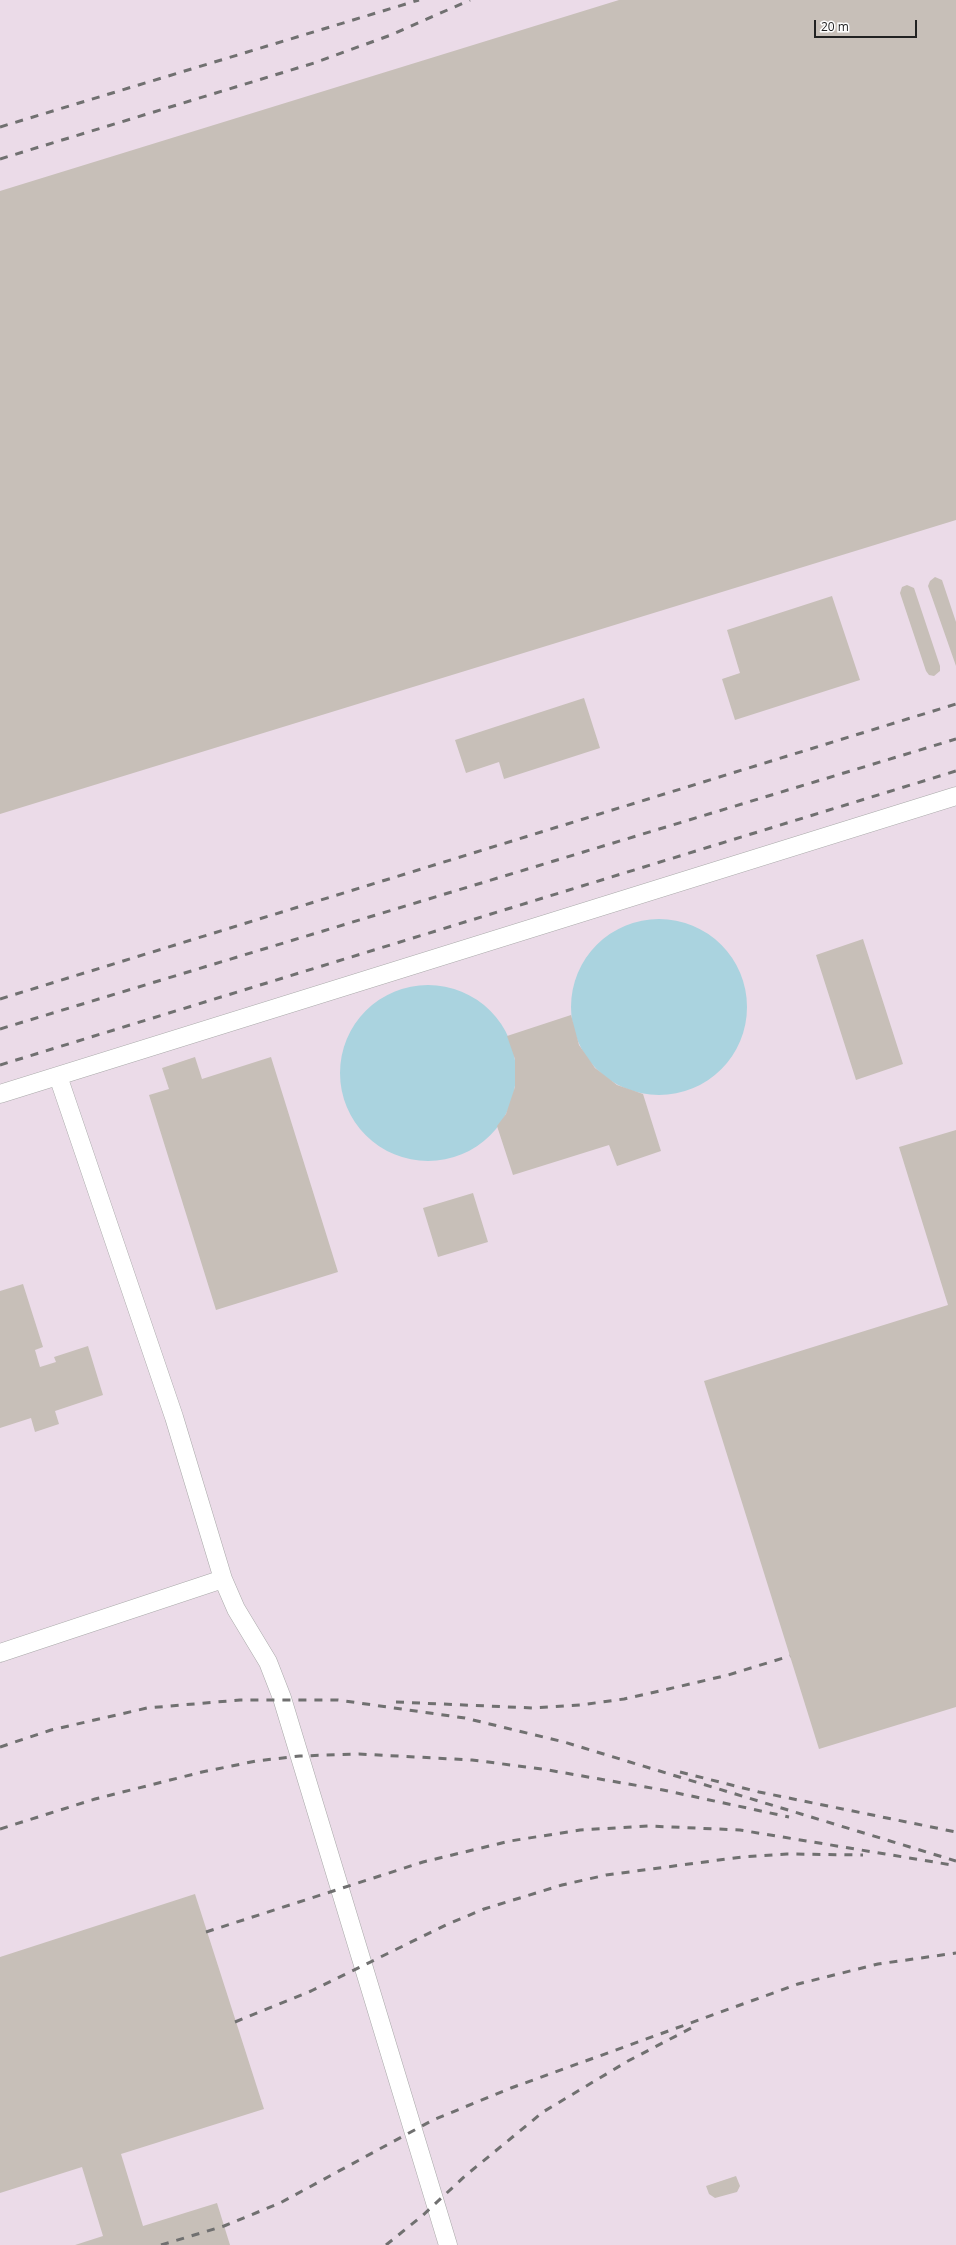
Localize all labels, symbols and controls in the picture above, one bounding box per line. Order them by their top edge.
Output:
scale bar [816,12,919,38]
text: 20 m [821,18,849,35]

